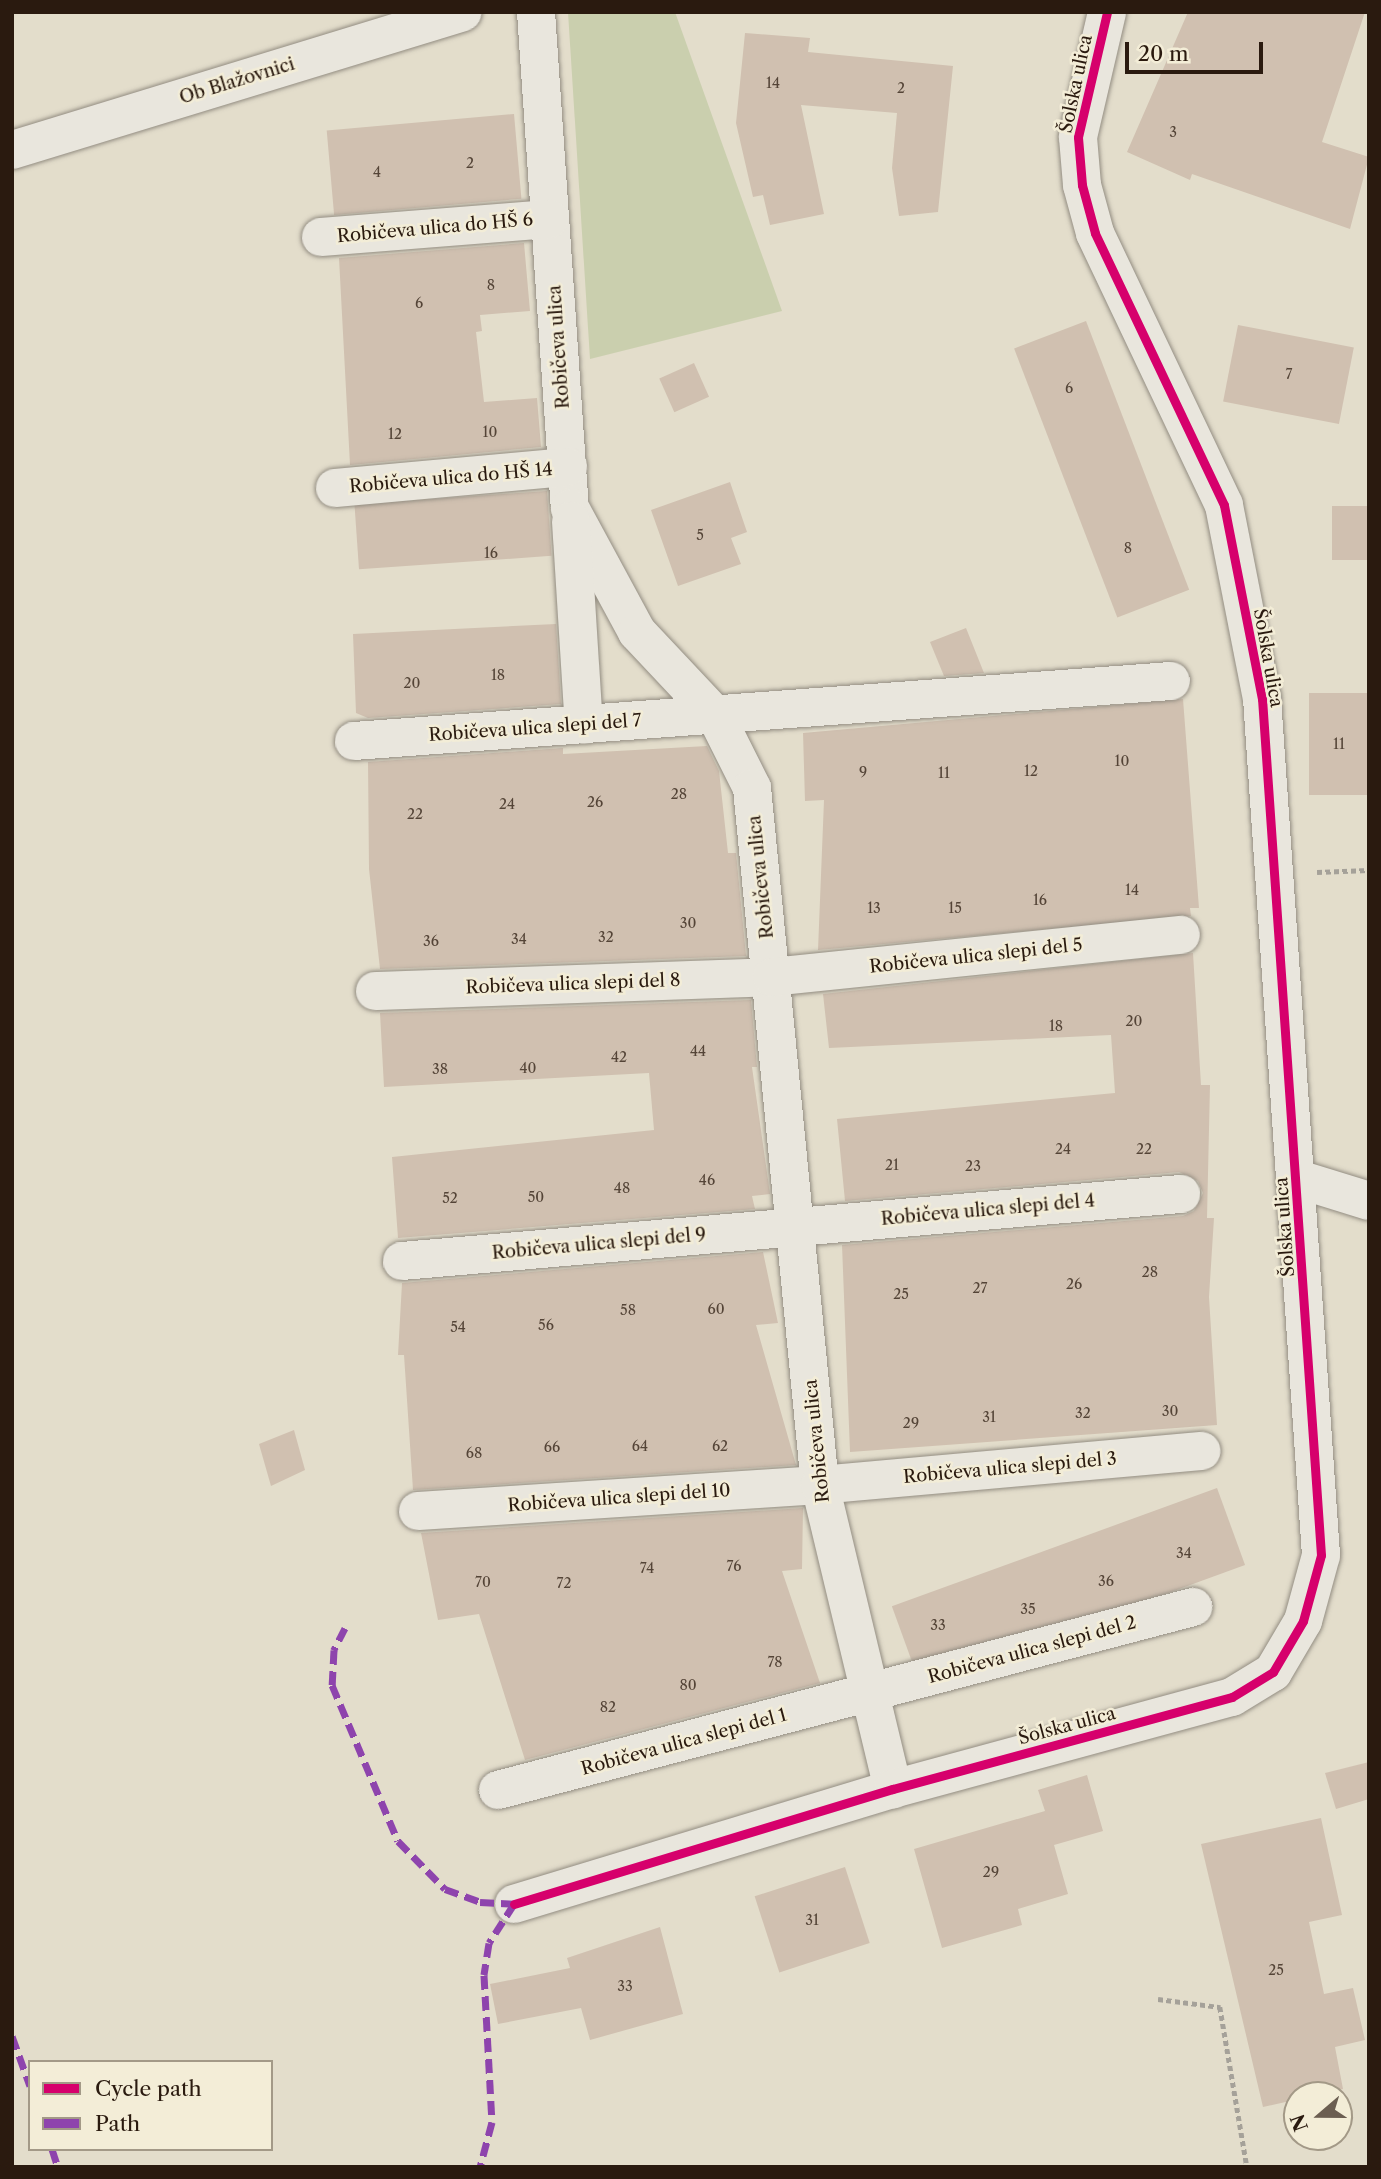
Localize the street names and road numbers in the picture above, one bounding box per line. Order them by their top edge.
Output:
street label: Šolska ulica [1055,33,1097,135]
street label: Ob Blažovnici [177,53,297,109]
street label: Robičeva ulica do HŠ 6 [336,209,534,247]
street label: Robičeva ulica [544,284,574,410]
street label: Robičeva ulica do HŠ 14 [348,458,554,498]
street label: Šolska ulica [1249,607,1287,709]
street label: Robičeva ulica slepi del 7 [428,710,642,746]
street label: Robičeva ulica [744,814,778,940]
street label: Robičeva ulica slepi del 5 [868,934,1084,978]
street label: Robičeva ulica slepi del 8 [465,969,681,999]
street label: Šolska ulica [1271,1176,1299,1278]
street label: Robičeva ulica slepi del 4 [880,1190,1096,1230]
street label: Robičeva ulica slepi del 9 [491,1224,707,1264]
street label: Robičeva ulica [800,1378,834,1504]
street label: Robičeva ulica slepi del 3 [902,1448,1118,1488]
street label: Robičeva ulica slepi del 10 [507,1479,731,1517]
street label: Robičeva ulica slepi del 2 [925,1612,1139,1688]
street label: Šolska ulica [1016,1703,1118,1749]
street label: Robičeva ulica slepi del 1 [579,1704,789,1780]

